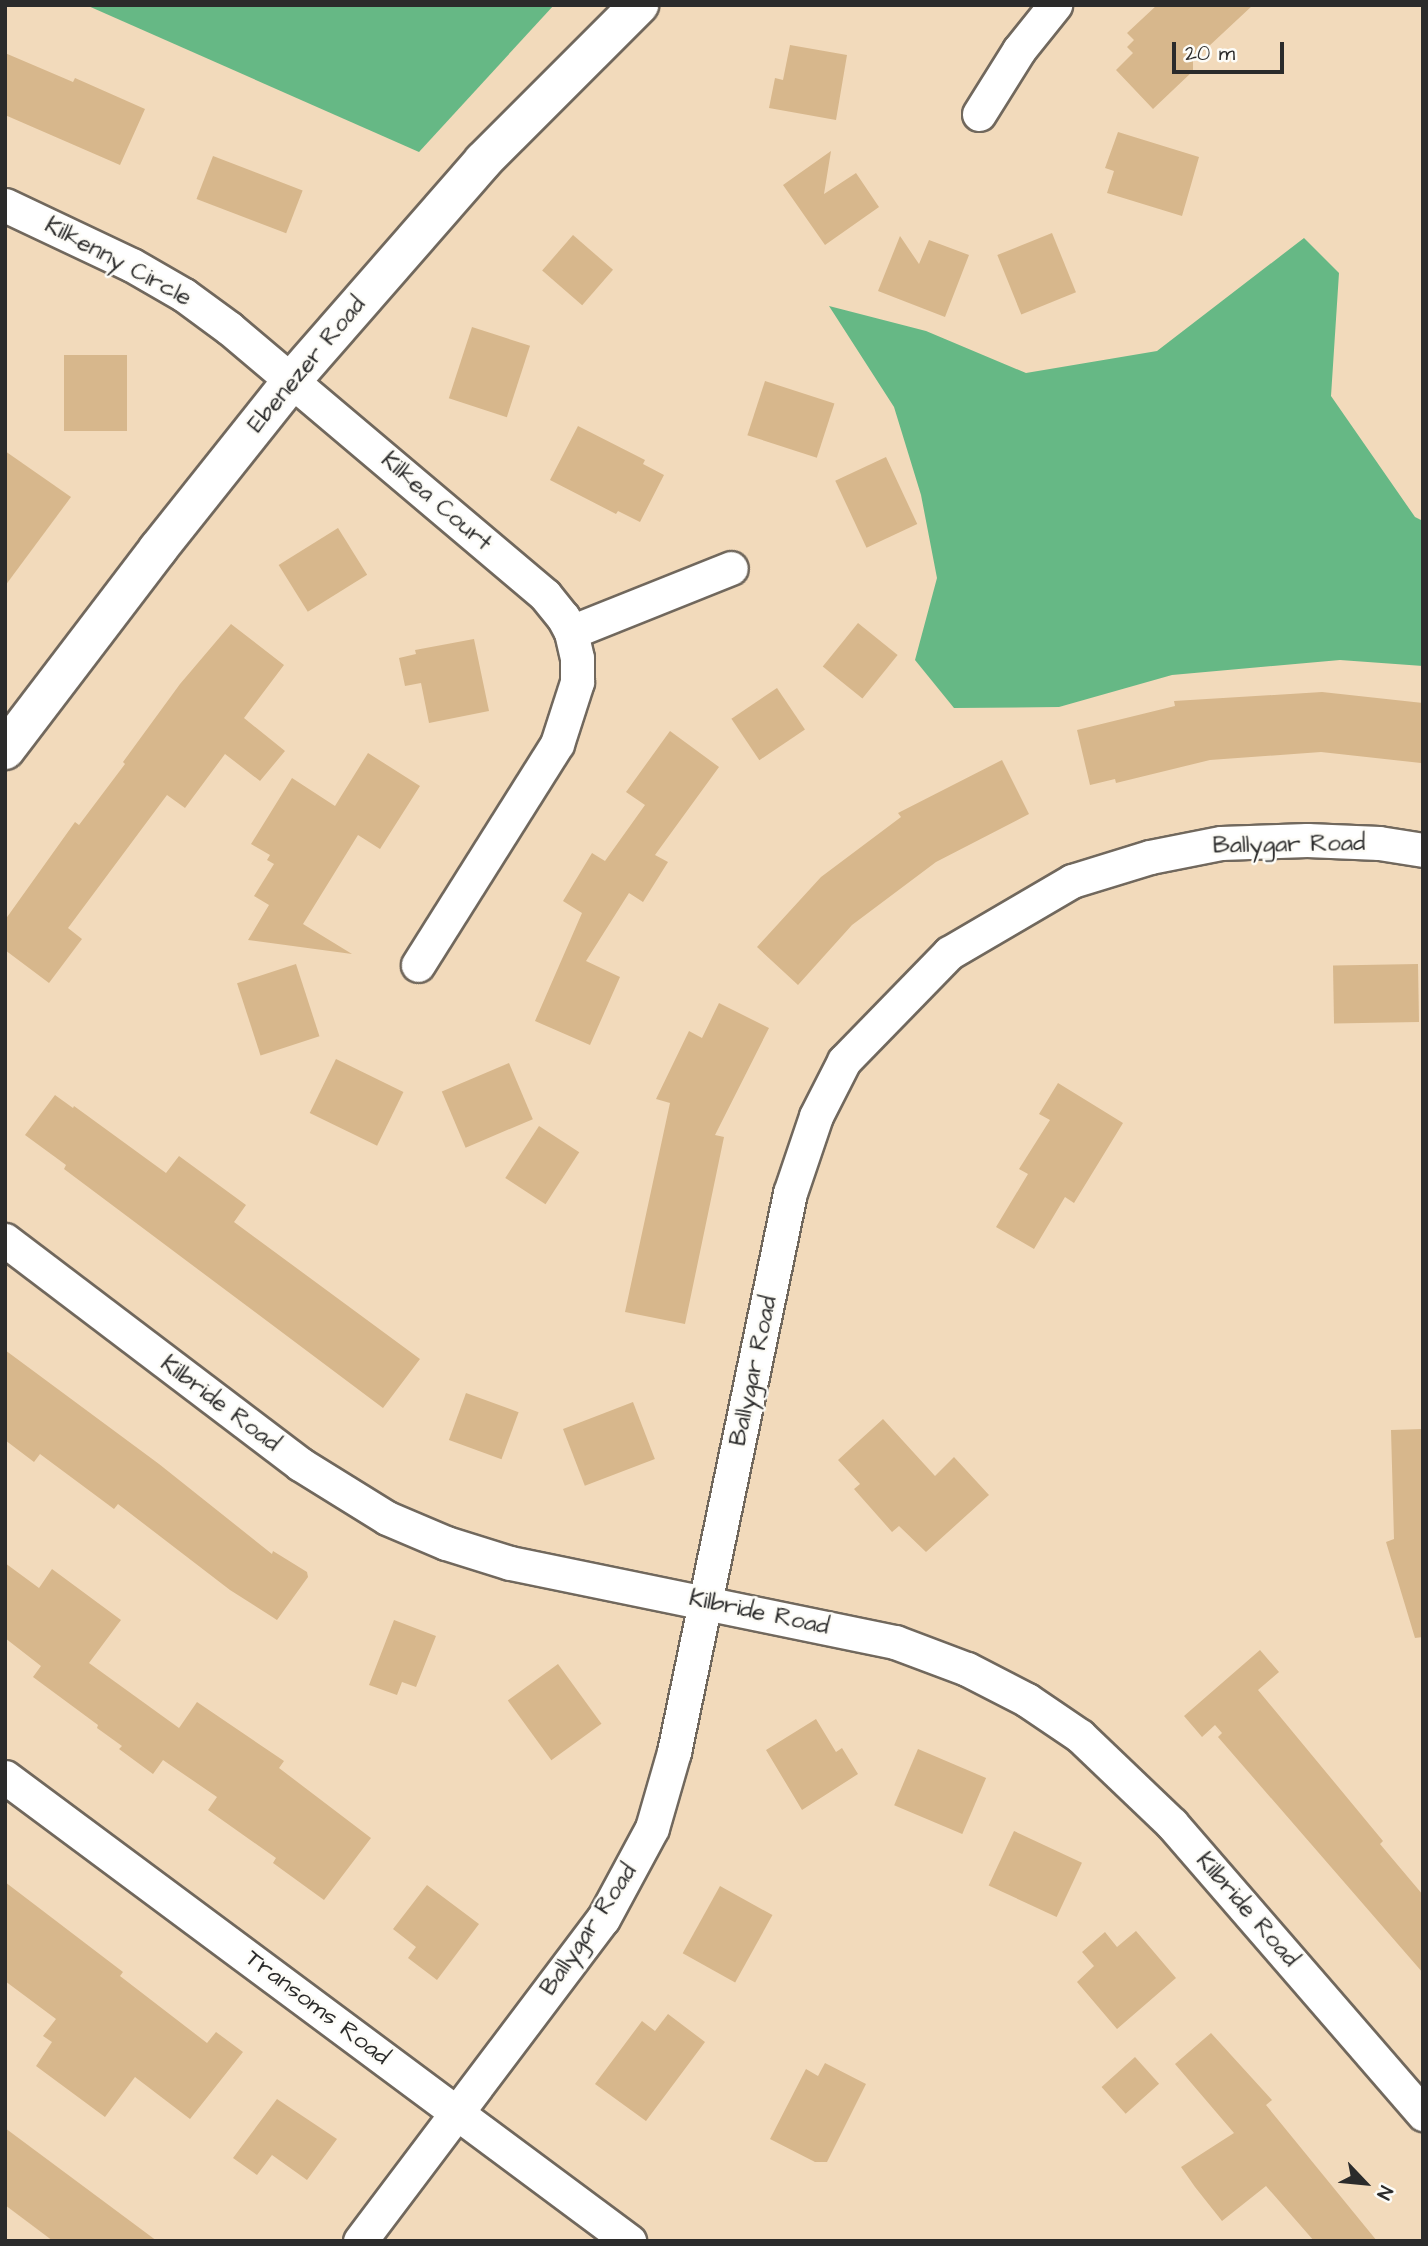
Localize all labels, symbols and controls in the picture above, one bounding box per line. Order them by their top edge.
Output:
scale bar [1176,28,1288,72]
text: 20 m [1185,39,1235,68]
street label: Kilkenny Circle [40,211,196,313]
street label: Ebenezer Road [242,291,372,439]
street label: Kilkea Court [375,446,497,558]
street label: Ballygar Road [1212,829,1366,861]
street label: Ballygar Road [724,1293,784,1449]
street label: Kilbride Road [155,1350,285,1458]
street label: Kilbride Road [686,1584,832,1642]
street label: Kilbride Road [1189,1847,1305,1973]
street label: Ballygar Road [534,1859,644,2001]
street label: Transoms Road [239,1944,395,2072]
north arrow [1330,2148,1400,2218]
text: N [1370,2181,1399,2204]

